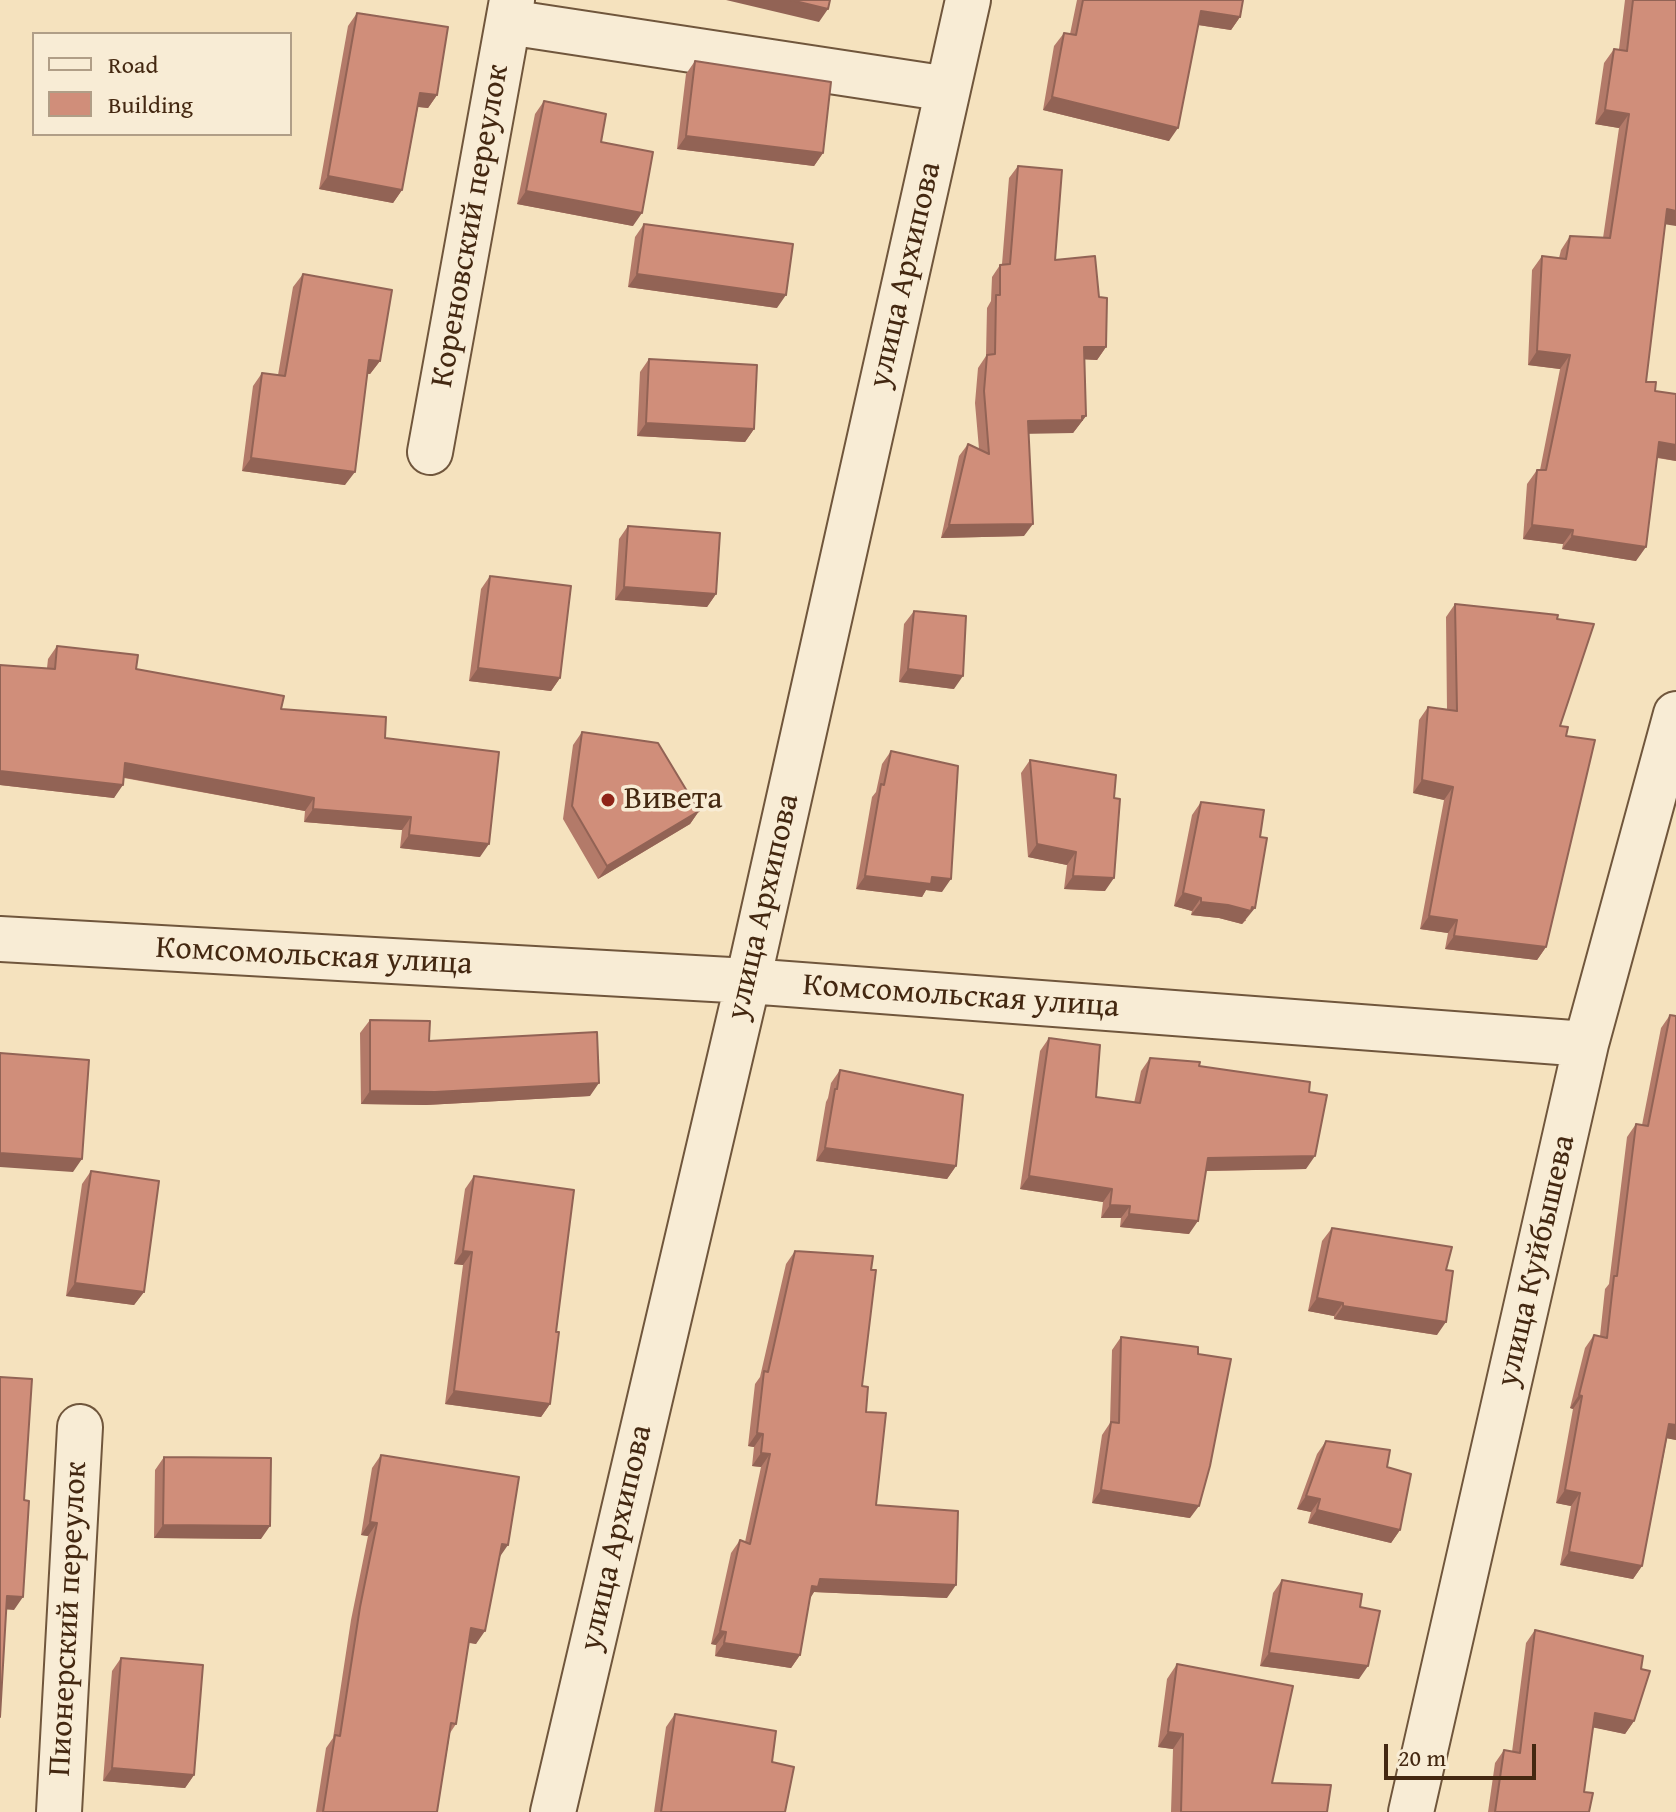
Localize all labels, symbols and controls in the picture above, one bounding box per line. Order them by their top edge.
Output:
legend [32,32,292,136]
text: Road [108,47,158,82]
street label: Кореновский переулок [424,62,518,390]
text: Building [108,87,193,122]
street label: улица Архипова [861,158,951,392]
place label: Вивета [624,781,722,819]
street label: улица Архипова [719,790,809,1024]
marker: Вивета [599,791,617,809]
street label: Комсомольская улица [155,930,473,984]
street label: Комсомольская улица [802,967,1120,1027]
street label: улица Куйбышева [1489,1131,1585,1391]
street label: улица Архипова [572,1421,662,1655]
street label: Пионерский переулок [42,1461,96,1777]
scale bar [1388,1728,1540,1778]
text: 20 m [1398,1740,1446,1775]

